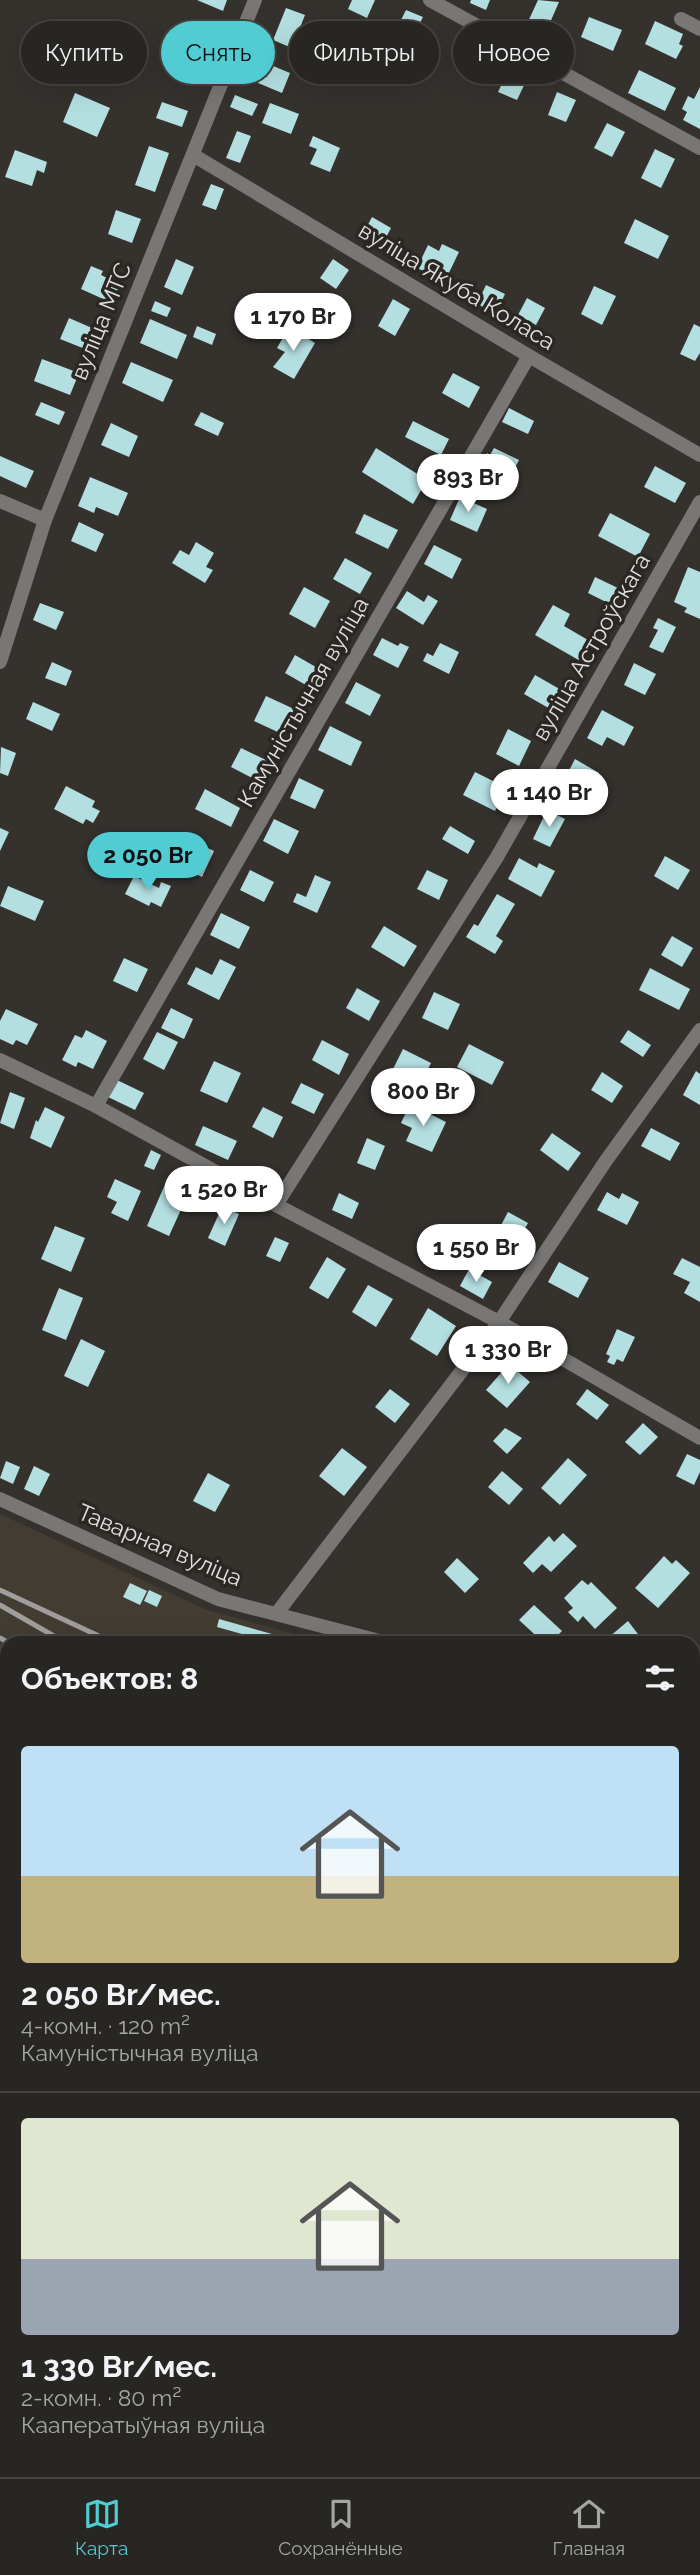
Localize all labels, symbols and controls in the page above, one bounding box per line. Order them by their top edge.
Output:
chip: Купить [21,21,147,84]
chip: Снять [161,21,275,84]
chip: Фильтры [289,21,439,84]
chip: Новое [453,21,574,84]
street label: вуліца Якуба Коласа [354,216,560,355]
street label: вуліца МТС [65,258,136,383]
pin: 1 170 Br [221,294,365,353]
text: 1 170 Br [250,302,336,329]
pin: 893 Br [411,454,525,514]
text: 893 Br [433,463,503,490]
street label: вуліца Астроўскага [526,549,655,745]
street label: Камуністычная вуліца [231,592,374,811]
pin: 1 140 Br [477,770,621,829]
text: 1 140 Br [506,778,592,805]
pin: 2 050 Br [76,832,220,892]
text: 2 050 Br [103,841,193,868]
pin: 800 Br [366,1068,480,1128]
text: 800 Br [387,1077,459,1104]
pin: 1 520 Br [152,1166,296,1226]
text: 1 520 Br [181,1175,267,1202]
pin: 1 550 Br [404,1224,548,1284]
text: 1 550 Br [433,1233,519,1260]
pin: 1 330 Br [436,1326,580,1386]
text: 1 330 Br [465,1335,551,1362]
street label: Таварная вуліца [74,1498,246,1591]
icon: filters [641,1659,679,1697]
text: Объектов: 8 [21,1661,198,1696]
icon: home [287,1791,413,1917]
text: 2 050 Br/мес. [21,1977,221,2012]
text: 4-комн. · 120 m² [21,2012,190,2039]
text: Камуністычная вуліца [21,2039,259,2066]
icon: home [287,2163,413,2289]
text: 1 330 Br/мес. [21,2349,217,2384]
text: 2-комн. · 80 m² [21,2384,181,2411]
text: Кааператыўная вуліца [21,2411,265,2438]
tab: Карта [75,2495,128,2559]
tab: Сохранённые [278,2495,403,2559]
tab: Главная [553,2495,625,2559]

